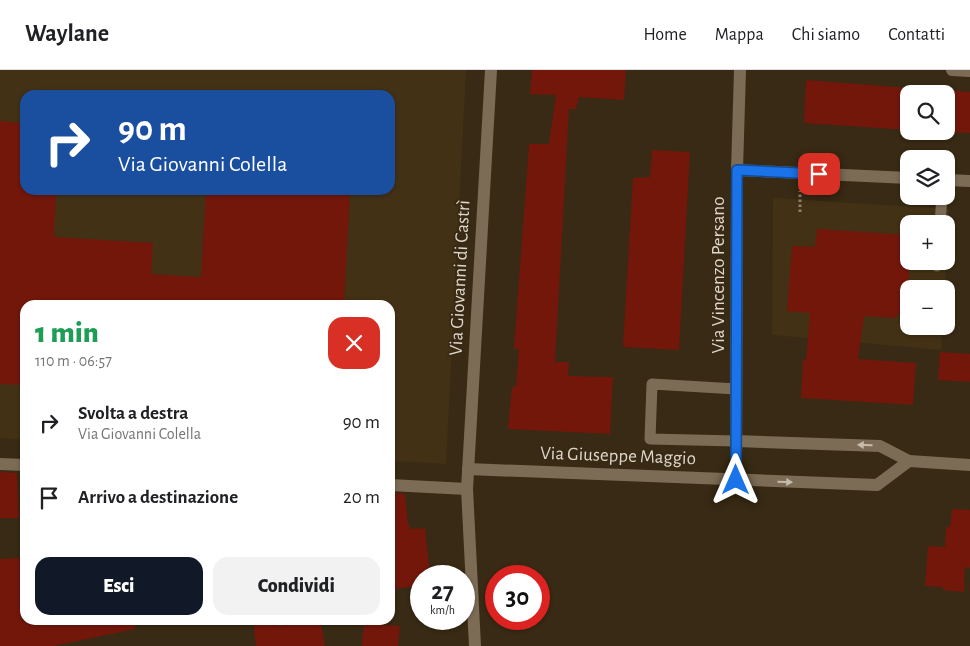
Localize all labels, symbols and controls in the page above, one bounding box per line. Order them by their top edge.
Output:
text: Waylane [25,22,109,46]
text: Home [643,26,687,44]
text: Mappa [715,26,764,44]
text: Chi siamo [792,26,860,44]
text: Contatti [888,26,945,44]
map controls [900,85,955,335]
button: search [900,85,955,140]
icon: right [35,110,100,175]
text: 90 m [118,112,187,147]
button: layers [900,150,955,205]
text: Via Giovanni Colella [118,153,287,175]
pin [798,153,840,195]
icon: arrive [805,160,833,188]
street label: Via Vincenzo Persano [709,197,728,353]
street label: Via Giovanni di Castrì [446,199,474,356]
button: + [900,215,955,270]
button: − [900,280,955,335]
button: close [328,317,380,369]
text: 1 min [35,318,99,348]
text: 110 m · 06:57 [35,353,112,369]
text: Svolta a destra [78,404,188,423]
icon: right [35,409,63,437]
text: 90 m [343,413,380,432]
text: Via Giovanni Colella [78,426,201,442]
one-way arrow [856,441,872,449]
street label: Via Giuseppe Maggio [540,444,696,468]
position arrow [709,453,761,505]
one-way arrow [777,478,793,486]
icon: arrive [35,484,63,512]
text: Arrivo a destinazione [78,488,238,507]
text: 20 m [343,488,380,507]
button: Esci [35,557,203,615]
button: Condividi [213,557,380,615]
speed limit sign: 30 [485,565,550,630]
text: 27 [431,579,454,604]
text: km/h [430,604,455,616]

